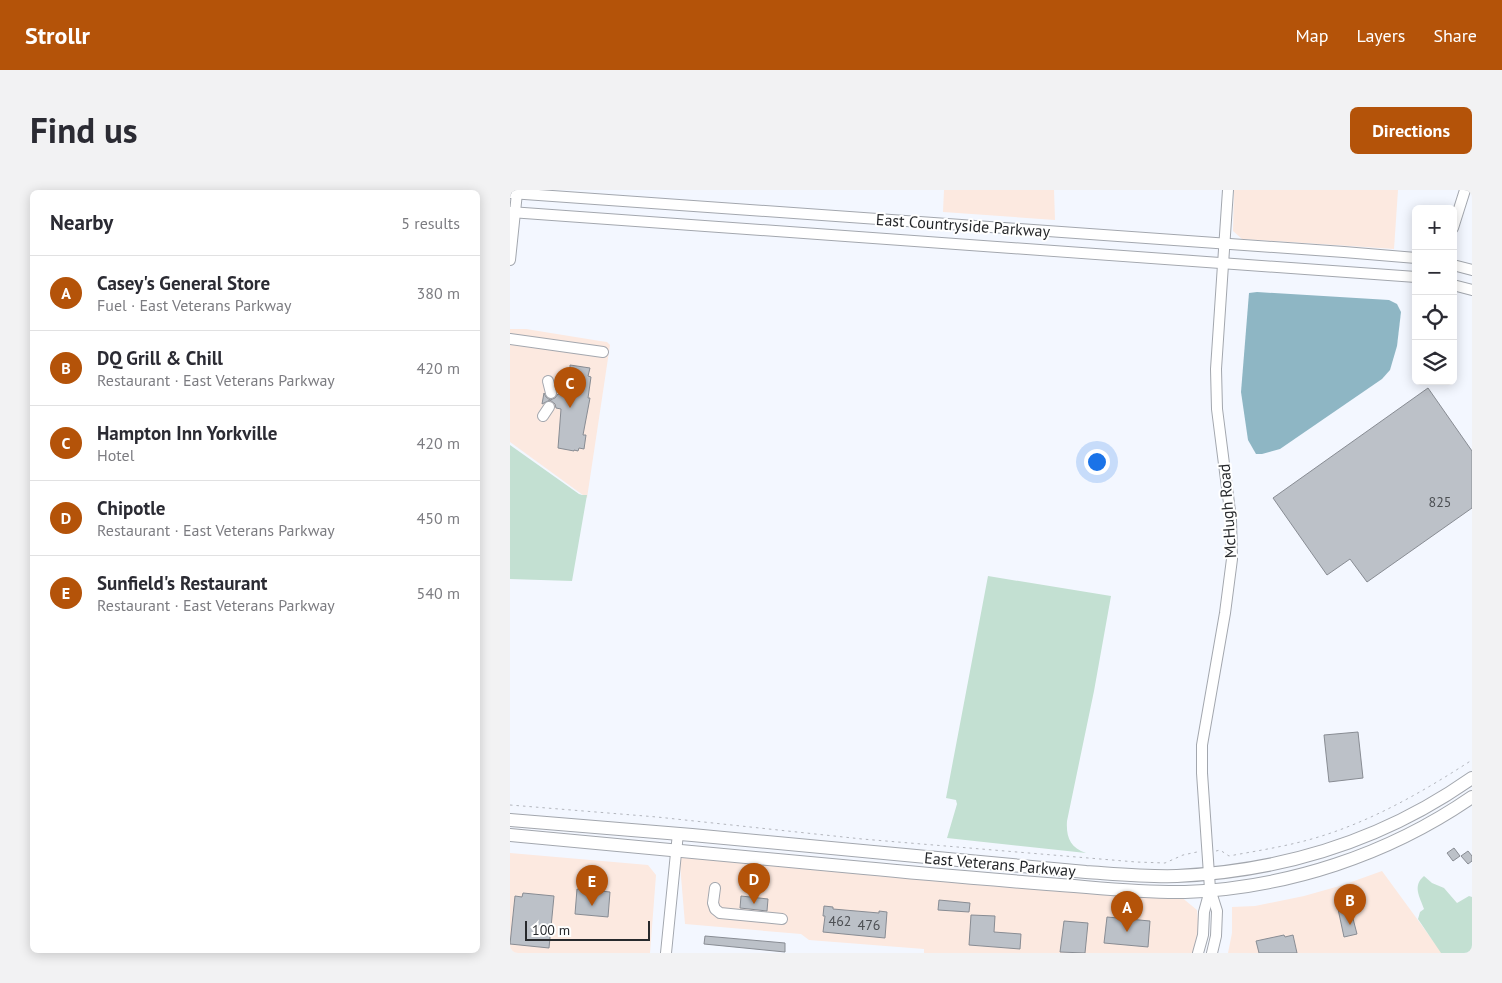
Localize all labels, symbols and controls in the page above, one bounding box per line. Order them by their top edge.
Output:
text: Strollr [25,20,90,51]
text: Map [1296,24,1328,47]
text: Layers [1356,24,1405,47]
text: Share [1433,24,1477,47]
text: Find us [30,107,138,153]
button: Directions [1350,107,1472,154]
map controls [1412,205,1457,385]
button: + [1412,205,1457,250]
text: Nearby [50,209,113,236]
street label: East Countryside Parkway [875,209,1051,241]
text: 5 results [401,213,460,233]
button: − [1412,250,1457,295]
text: Casey's General Store [97,271,270,295]
text: A [61,283,71,303]
text: 380 m [417,283,460,303]
text: Fuel · East Veterans Parkway [97,295,291,315]
button: locate [1412,295,1457,340]
button: layers [1412,340,1457,385]
text: DQ Grill & Chill [97,346,223,370]
text: B [61,358,71,378]
text: 420 m [417,358,460,378]
pin: C [554,367,586,408]
text: Restaurant · East Veterans Parkway [97,370,335,390]
text: Hampton Inn Yorkville [97,421,277,445]
text: C [62,433,70,453]
text: 420 m [417,433,460,453]
text: Hotel [97,445,134,465]
your location [1084,449,1110,475]
street label: McHugh Road [1214,463,1240,559]
house number: 825 [1429,493,1451,511]
text: Chipotle [97,496,165,520]
text: D [61,508,71,528]
text: 450 m [417,508,460,528]
text: Restaurant · East Veterans Parkway [97,520,335,540]
text: Sunfield's Restaurant [97,571,267,595]
text: E [62,583,70,603]
text: 540 m [417,583,460,603]
text: Restaurant · East Veterans Parkway [97,595,335,615]
street label: East Veterans Parkway [923,847,1077,881]
pin: D [738,863,770,904]
pin: E [576,865,608,906]
pin: B [1334,884,1366,925]
pin: A [1111,891,1143,932]
house number: 462 [829,912,851,930]
house number: 476 [858,916,880,934]
scale bar [525,918,650,941]
text: 100 m [532,921,570,939]

